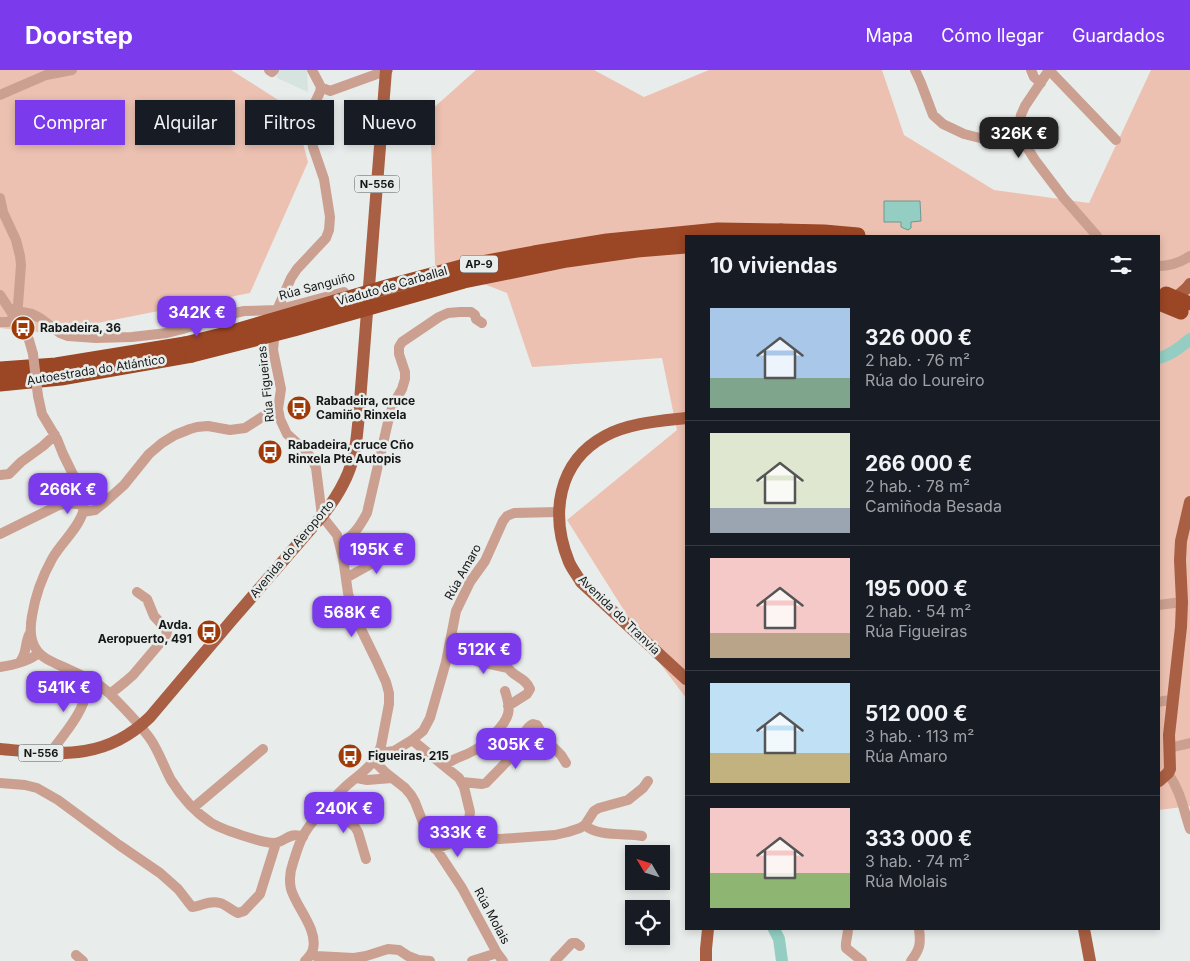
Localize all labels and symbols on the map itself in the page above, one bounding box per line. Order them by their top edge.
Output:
pin: 326K € [978,116,1060,159]
road number: N-556 [354,176,400,192]
road number: AP-9 [460,255,498,272]
street label: Viaduto de Carballal [335,263,449,308]
street label: Rúa Sanguiño [277,268,357,303]
pin: 342K € [156,296,238,338]
bus stop icon: Rabadeira, 36 [10,315,36,341]
place label: Rabadeira, 36 [40,320,121,335]
street label: Rúa Figueiras [254,345,277,423]
street label: Autoestrada do Atlántico [26,351,166,388]
place label: Rabadeira, cruce Camiño Rinxela [316,393,415,422]
bus stop icon: Rabadeira, cruce Camiño Rinxela [286,395,312,421]
place label: Rabadeira, cruce Cño Rinxela Pte Autopis [288,437,414,466]
bus stop icon: Rabadeira, cruce Cño Rinxela Pte Autopis [257,439,283,465]
pin: 266K € [27,472,109,515]
street label: Avenida do Aeroporto [246,497,337,601]
pin: 195K € [336,532,418,575]
street label: Rúa Amaro [441,541,484,603]
street label: Avenida do Tranvia [575,572,663,658]
pin: 568K € [311,596,393,638]
place label: Avda. Aeropuerto, 491 [98,617,192,646]
bus stop icon: Avda. Aeropuerto, 491 [196,619,222,645]
pin: 512K € [443,632,525,675]
pin: 541K € [23,670,105,713]
pin: 305K € [475,728,557,770]
bus stop icon: Figueiras, 215 [337,743,363,769]
road number: N-556 [18,744,64,761]
place label: Figueiras, 215 [368,748,449,763]
pin: 240K € [303,792,385,834]
pin: 333K € [417,816,499,858]
north arrow [625,845,670,890]
street label: Rúa Molais [471,885,514,947]

